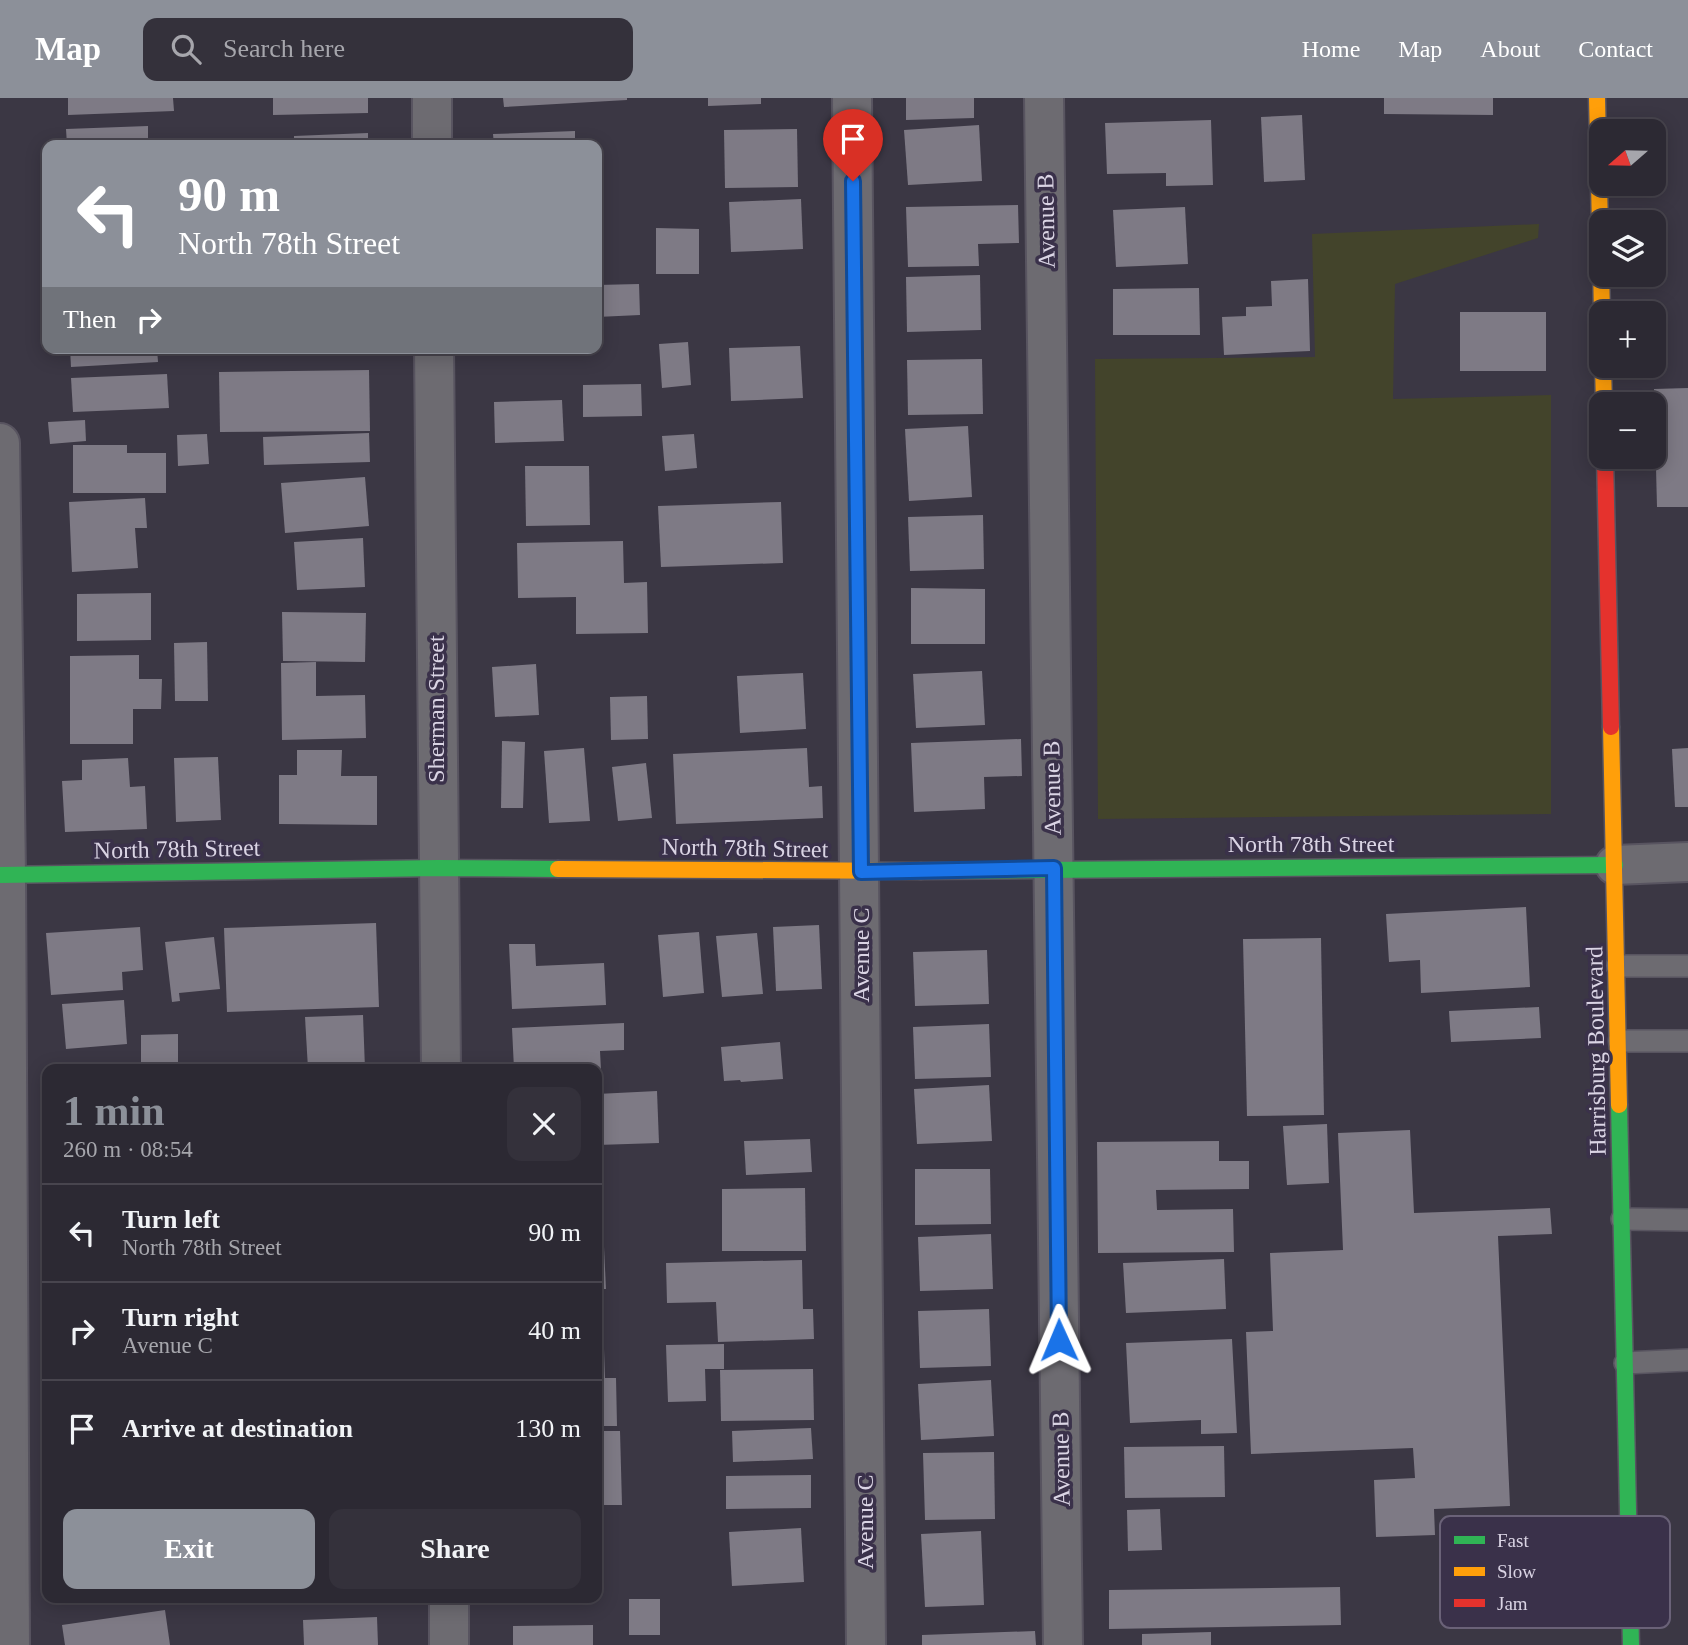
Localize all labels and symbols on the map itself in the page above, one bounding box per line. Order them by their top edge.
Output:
pin [823,109,883,181]
north arrow [1589,119,1666,196]
street label: Avenue B [1032,173,1060,269]
street label: Sherman Street [423,635,449,783]
street label: Avenue B [1038,740,1066,836]
street label: North 78th Street [1228,831,1395,857]
street label: North 78th Street [661,834,829,862]
street label: North 78th Street [93,835,261,863]
street label: Avenue C [848,908,874,1002]
street label: Harrisburg Boulevard [1581,946,1611,1156]
position arrow [1022,1303,1096,1377]
street label: Avenue B [1047,1411,1075,1507]
street label: Avenue C [852,1475,878,1569]
legend [1440,1516,1670,1628]
text: Fast [1497,1530,1529,1551]
text: Slow [1497,1561,1536,1582]
text: Jam [1497,1593,1528,1614]

